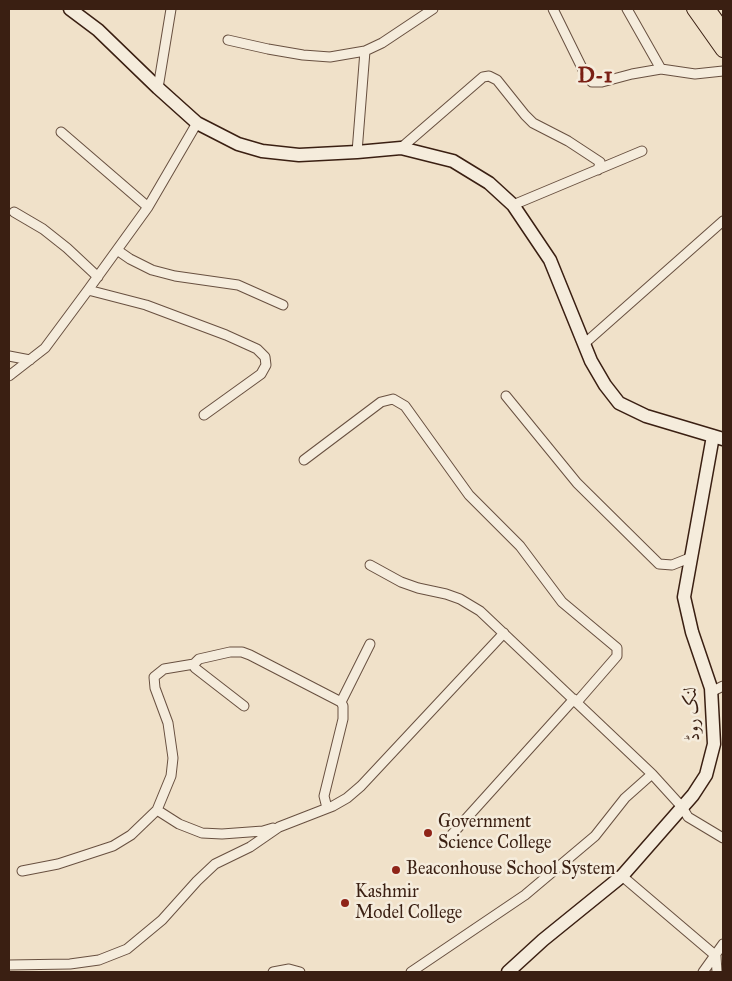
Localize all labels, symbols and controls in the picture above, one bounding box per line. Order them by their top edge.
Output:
district label: D-1 [577,64,613,90]
street label: لنک روڈ [680,686,706,742]
place label: Government Science College [438,812,551,854]
marker: Government Science College [422,827,434,839]
place label: Beaconhouse School System [406,859,615,881]
marker: Beaconhouse School System [390,864,402,876]
place label: Kashmir Model College [355,882,462,924]
marker: Kashmir Model College [339,897,351,909]

